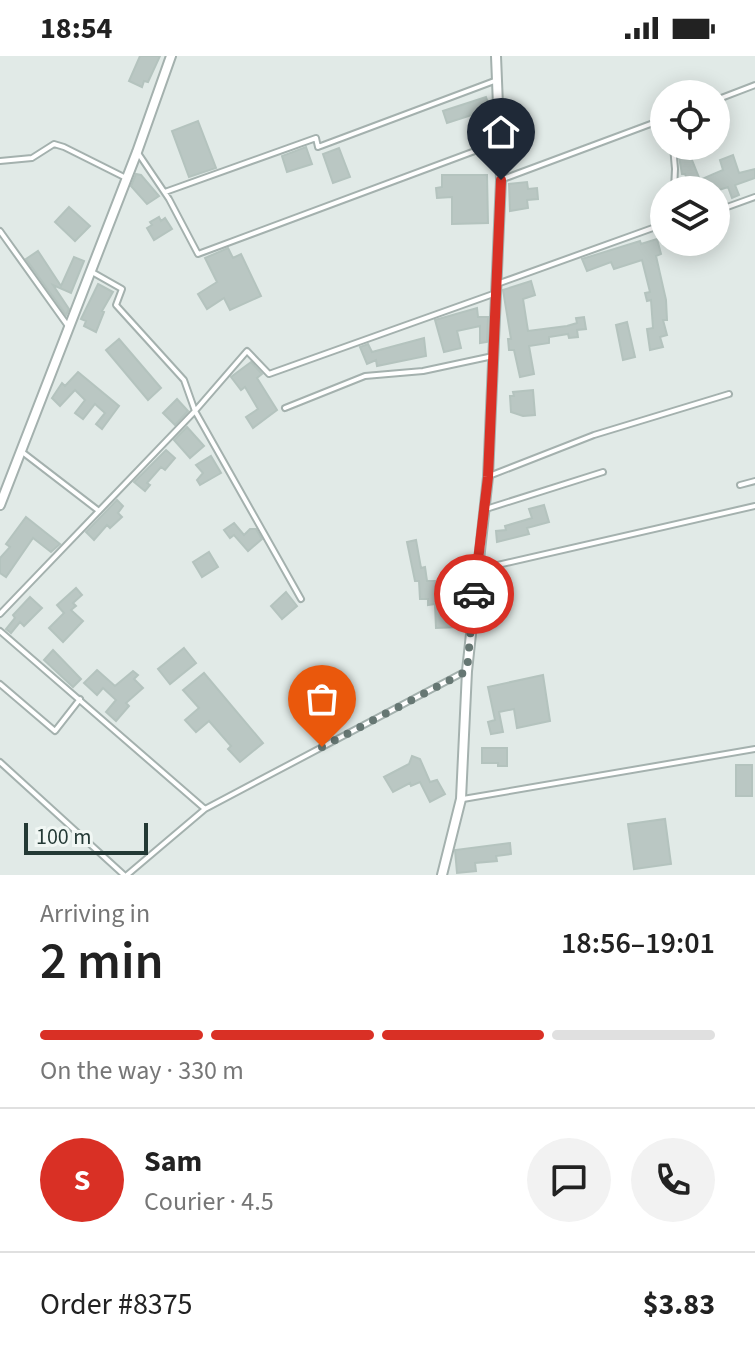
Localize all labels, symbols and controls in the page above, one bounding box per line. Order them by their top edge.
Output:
text: 18:54 [40,7,112,50]
map controls [650,80,730,256]
button: locate [650,80,730,160]
pin [467,98,535,180]
icon: home [479,110,523,154]
button: layers [650,176,730,256]
courier [434,554,514,634]
icon: car [452,572,496,616]
pin [288,665,356,747]
icon: bag [300,677,344,721]
scale bar [24,819,148,855]
text: 100 m [36,821,91,853]
text: Arriving in [40,895,150,932]
text: 18:56–19:01 [561,922,715,965]
text: 2 min [40,925,164,999]
text: On the way · 330 m [40,1052,244,1089]
button: chat [527,1138,611,1222]
button: phone [631,1138,715,1222]
text: Sam [144,1140,202,1183]
text: S [74,1159,90,1202]
text: Courier · 4.5 [144,1183,274,1220]
text: Order #8375 [40,1283,193,1326]
text: $3.83 [643,1283,715,1326]

